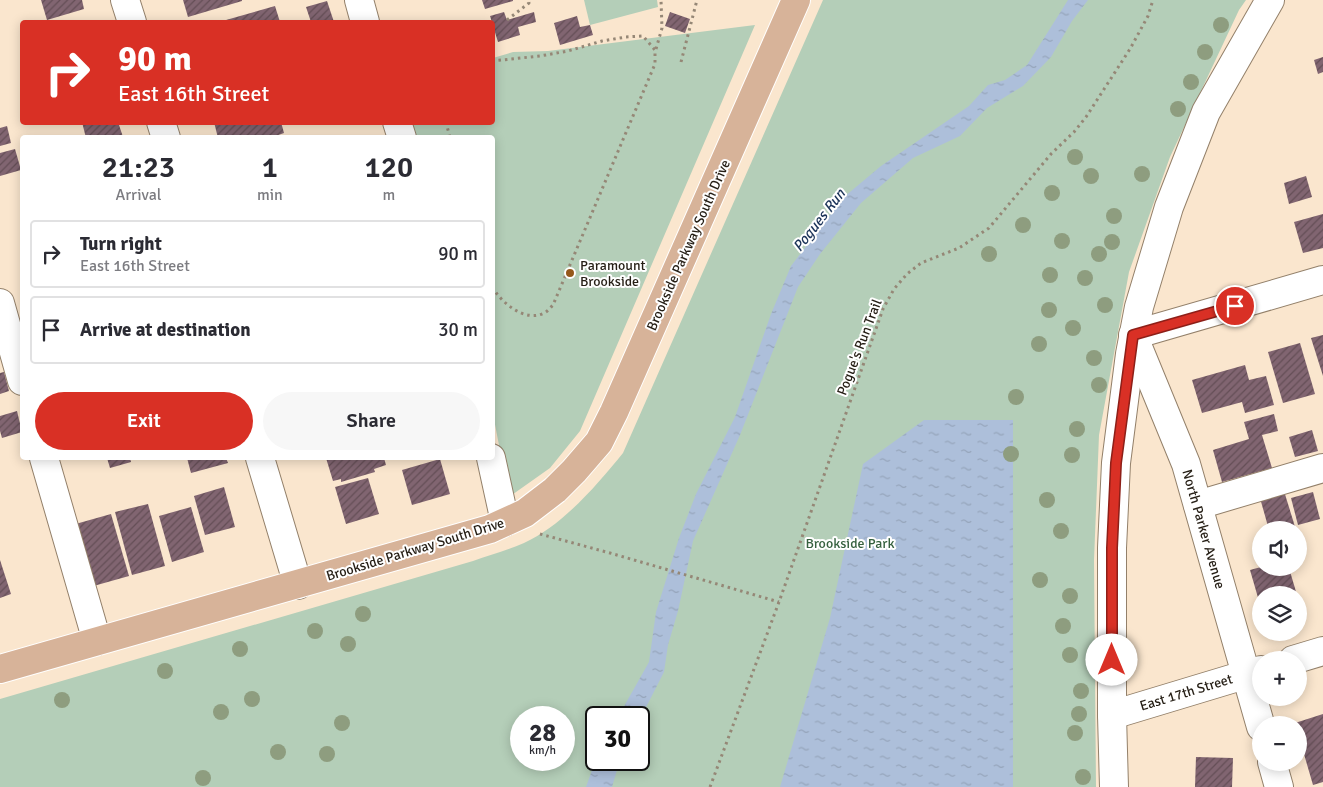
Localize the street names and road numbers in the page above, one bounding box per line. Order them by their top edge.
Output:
street label: Brookside Parkway South Drive [643,157,734,333]
street label: Pogue's Run Trail [833,297,886,398]
street label: North Parker Avenue [1178,467,1229,591]
street label: Brookside Parkway South Drive [324,514,506,585]
street label: East 17th Street [1138,670,1235,715]

